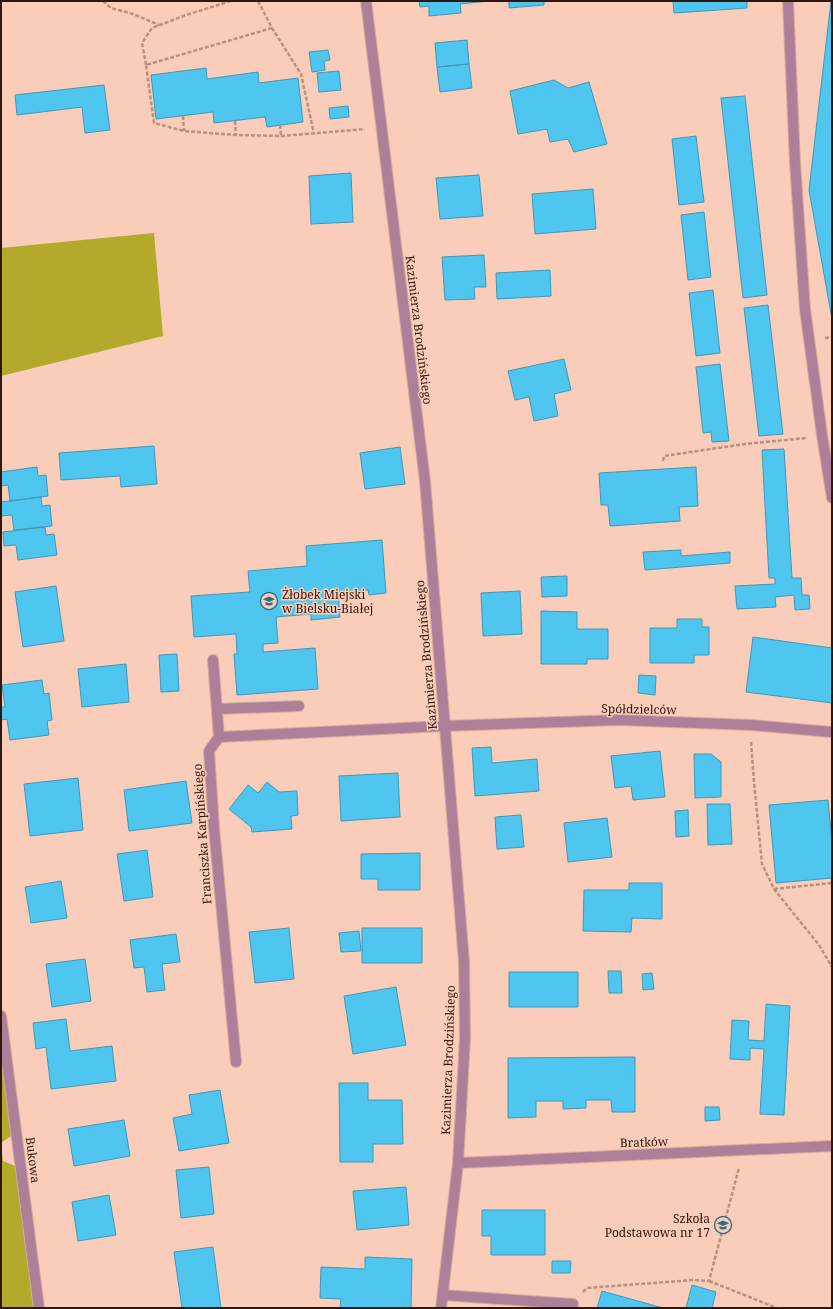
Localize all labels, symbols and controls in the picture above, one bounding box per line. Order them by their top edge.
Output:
street label: Kazimierza Brodzińskiego [401,255,437,406]
street label: Kazimierza Brodzińskiego [411,579,441,730]
place label: Żłobek Miejski w Bielsku-Białej [282,586,373,617]
school or university icon: Żłobek Miejski w Bielsku-Białej [259,591,279,611]
street label: Spółdzielców [601,700,677,718]
street label: Franciszka Karpińskiego [189,763,215,905]
street label: Kazimierza Brodzińskiego [437,985,459,1135]
street label: Bratków [620,1133,669,1151]
street label: Bukowa [22,1136,44,1184]
place label: Szkoła Podstawowa nr 17 [605,1210,710,1241]
school or university icon: Szkoła Podstawowa nr 17 [713,1215,733,1235]

